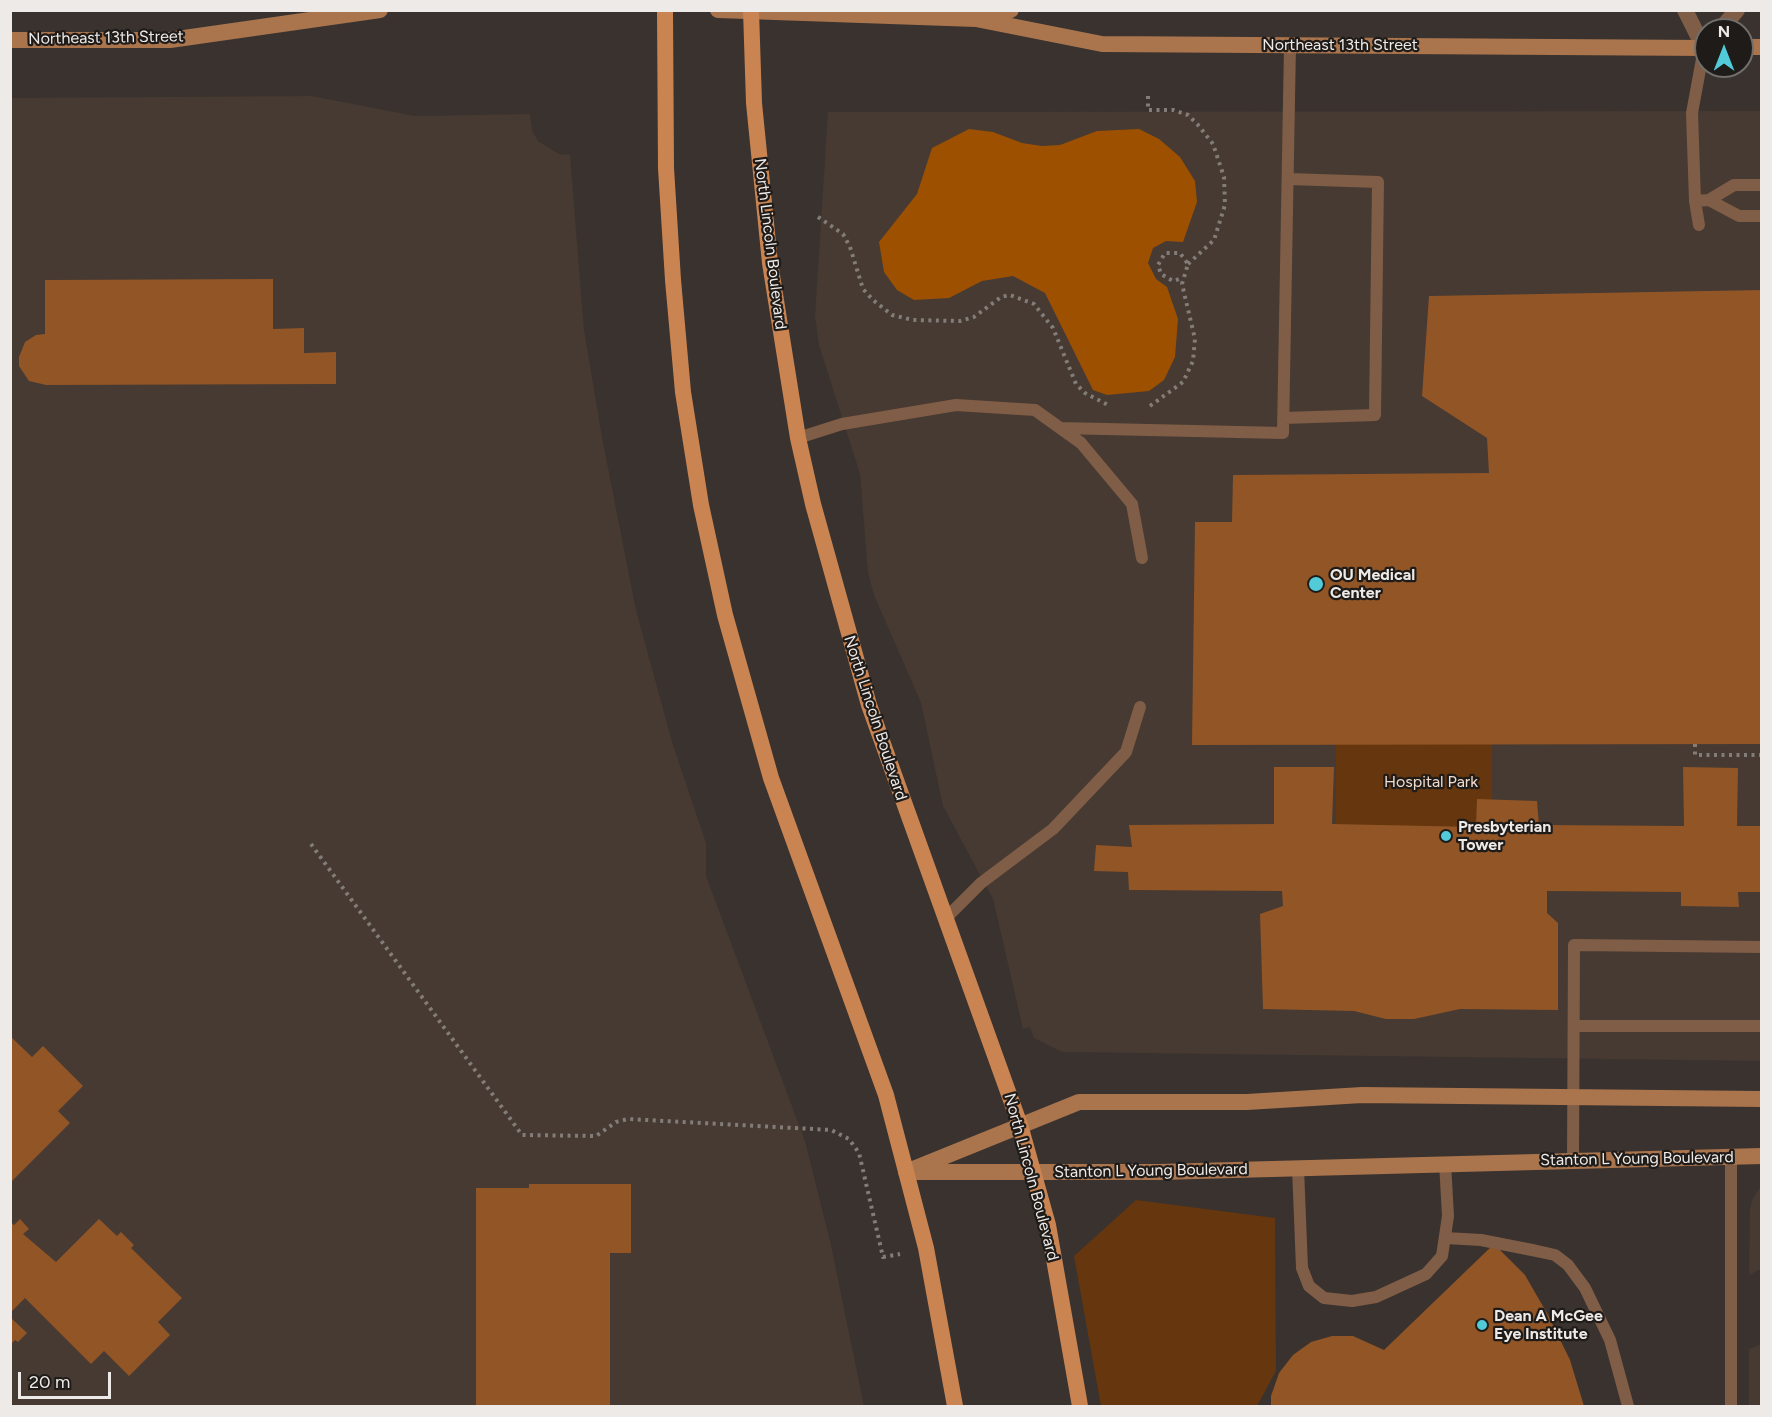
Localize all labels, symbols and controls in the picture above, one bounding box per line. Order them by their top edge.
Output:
north arrow [1694,18,1754,78]
text: N [1718,22,1730,41]
street label: Northeast 13th Street [28,27,184,49]
street label: Northeast 13th Street [1262,35,1418,55]
street label: North Lincoln Boulevard [750,157,790,331]
place label: OU Medical Center [1330,565,1415,603]
marker: OU Medical Center [1307,575,1325,593]
street label: North Lincoln Boulevard [839,633,911,803]
park label: Hospital Park [1384,772,1478,792]
place label: Presbyterian Tower [1458,817,1551,855]
marker: Presbyterian Tower [1439,829,1453,843]
street label: North Lincoln Boulevard [999,1091,1063,1263]
street label: Stanton L Young Boulevard [1540,1148,1734,1170]
street label: Stanton L Young Boulevard [1054,1160,1248,1182]
place label: Dean A McGee Eye Institute [1494,1306,1603,1344]
marker: Dean A McGee Eye Institute [1475,1318,1489,1332]
scale bar [21,1360,114,1398]
text: 20 m [29,1371,70,1393]

